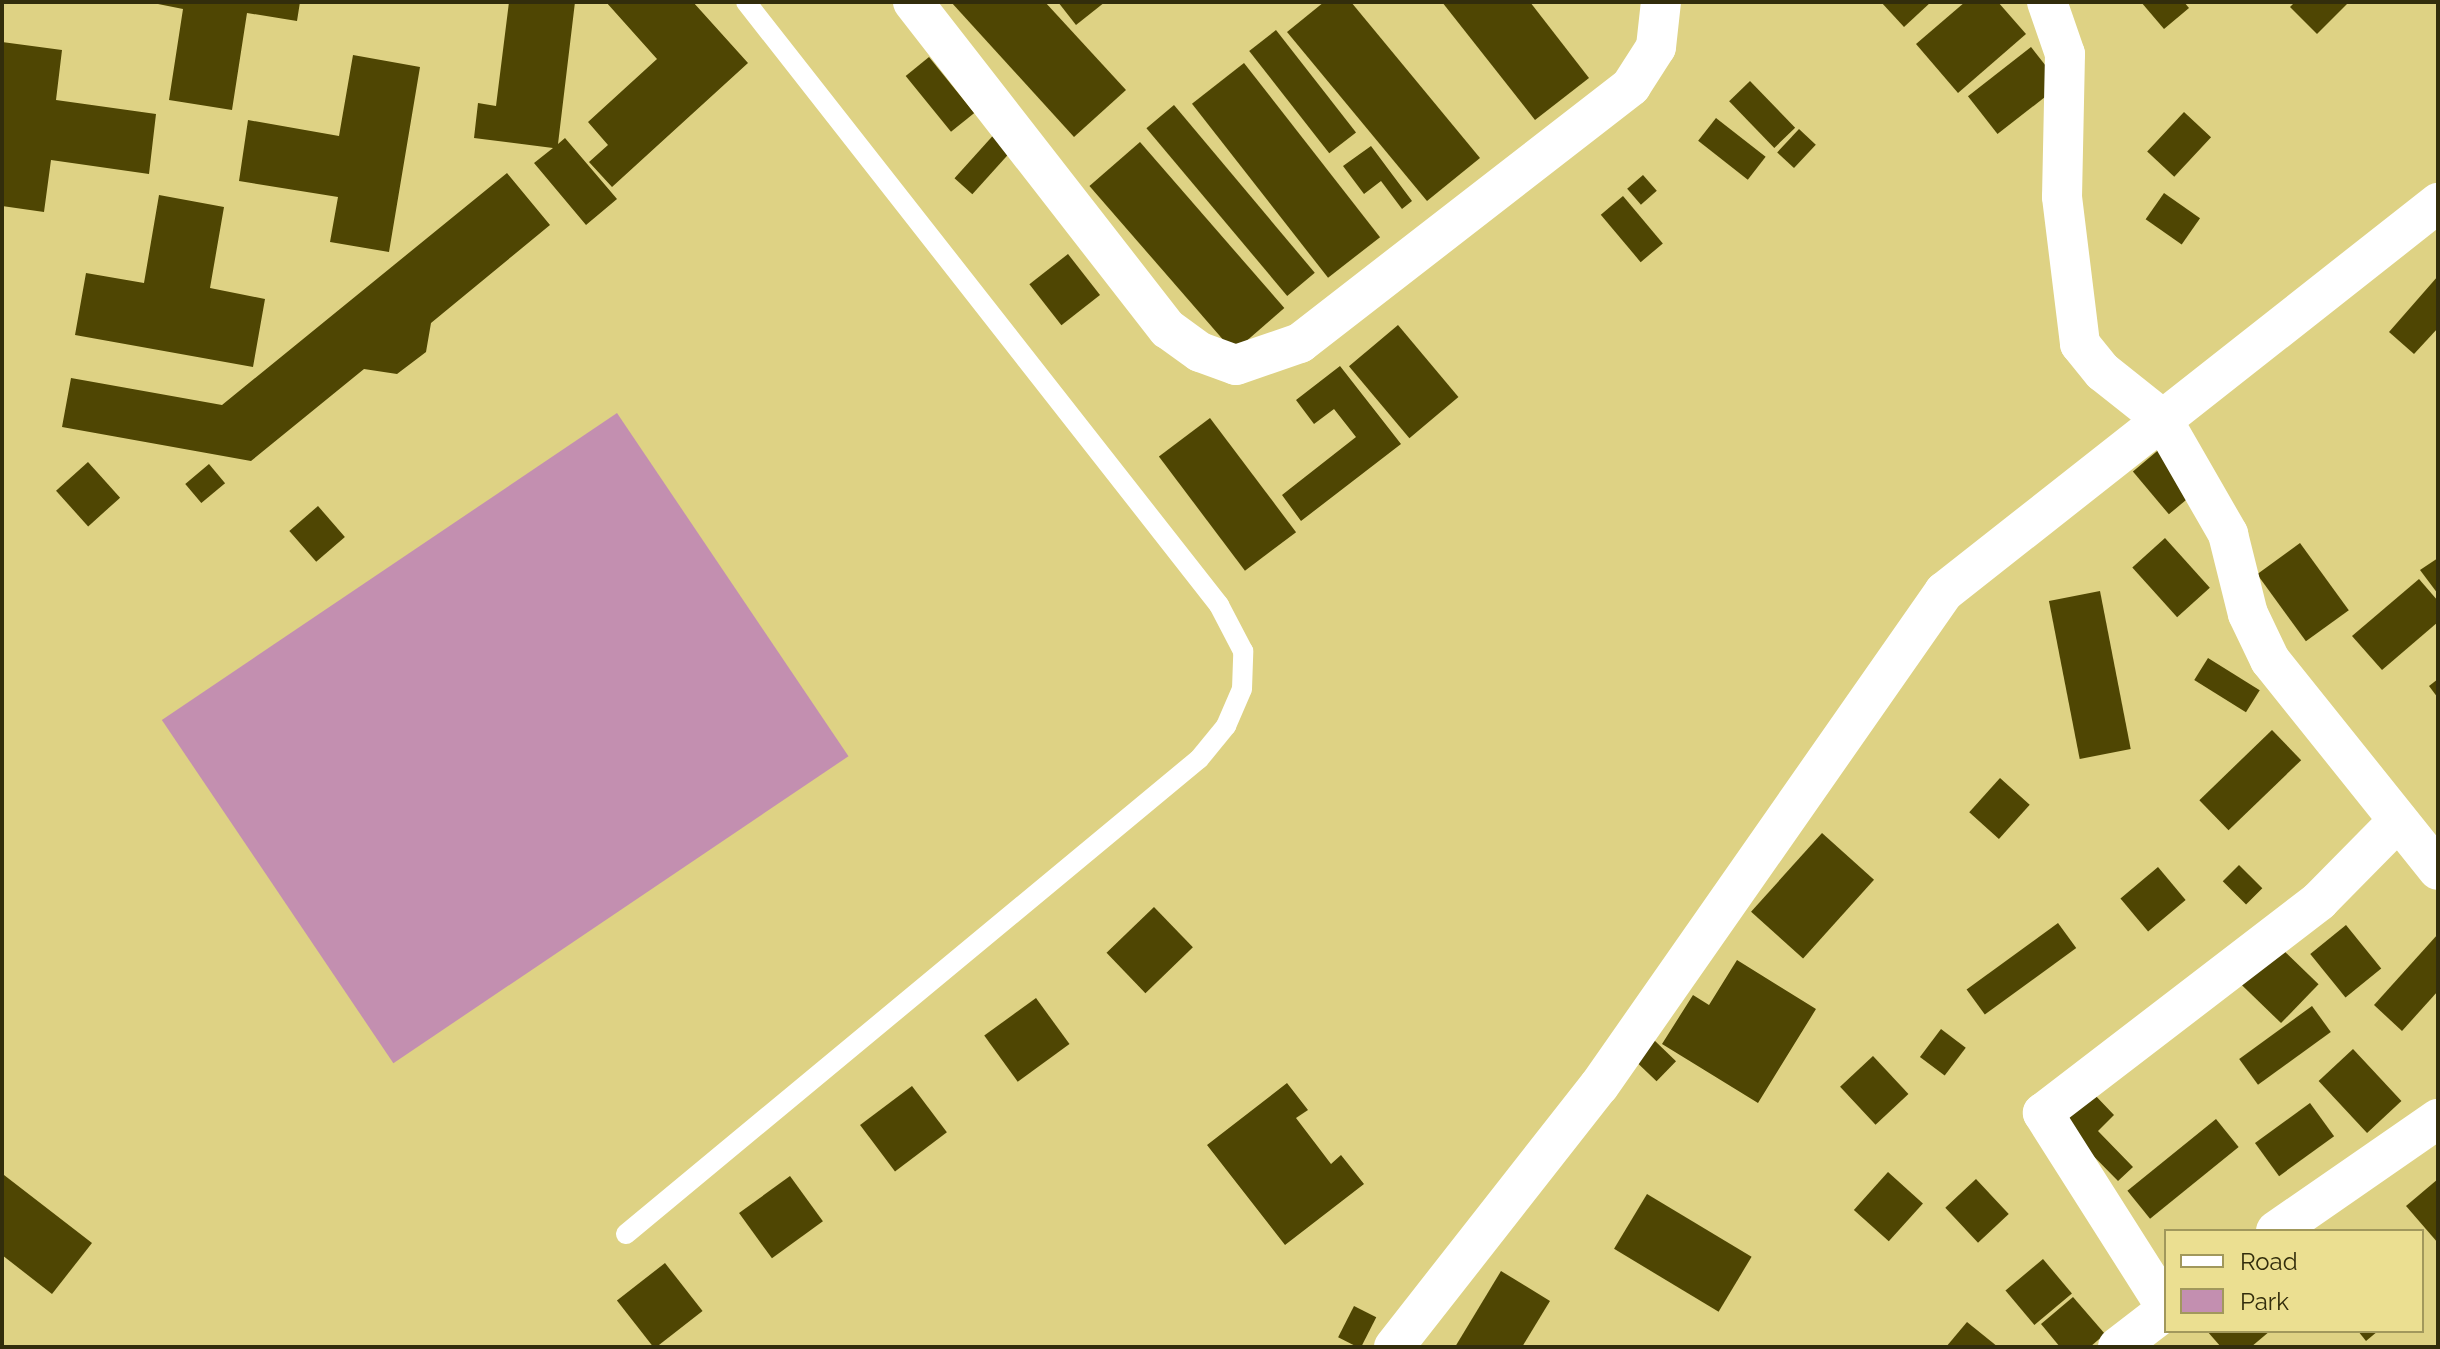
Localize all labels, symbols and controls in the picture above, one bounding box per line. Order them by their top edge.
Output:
legend [2164,1229,2424,1333]
text: Road [2240,1247,2298,1276]
text: Park [2240,1287,2289,1316]

